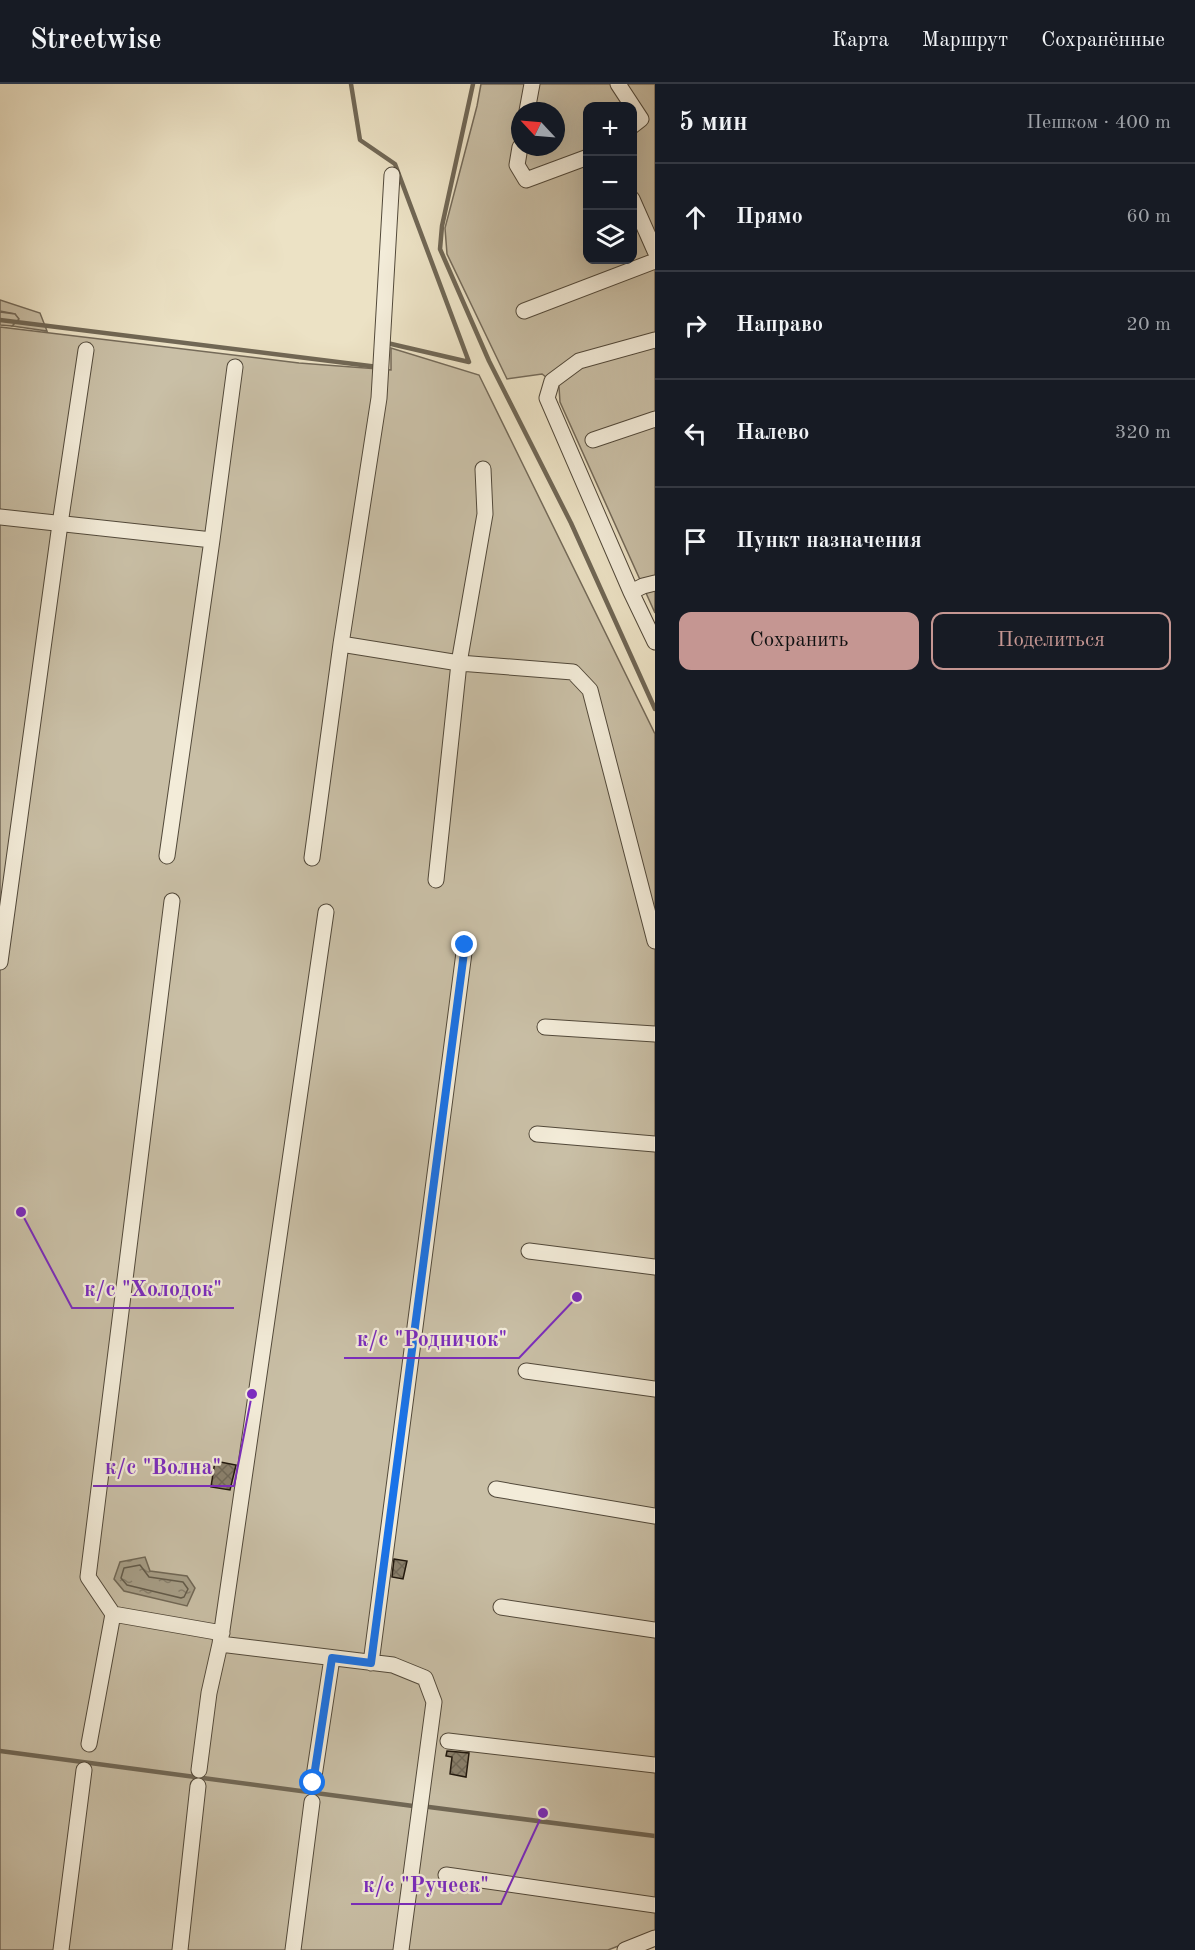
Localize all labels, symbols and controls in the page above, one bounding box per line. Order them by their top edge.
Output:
text: Streetwise [30,27,162,55]
text: Карта [832,30,889,51]
text: Маршрут [922,30,1008,51]
text: Сохранённые [1041,30,1165,51]
north arrow [511,102,565,156]
map controls [583,102,637,264]
button: + [583,102,637,156]
text: 5 мин [679,110,748,136]
text: Пешком · 400 m [1026,113,1171,133]
button: − [583,156,637,210]
icon: ahead [679,201,712,234]
text: Прямо [736,206,803,228]
text: 60 m [1126,207,1171,227]
button: layers [583,210,637,264]
icon: right [679,309,712,342]
text: Направо [736,314,823,336]
text: 20 m [1126,315,1171,335]
icon: left [679,417,712,450]
text: Налево [736,422,809,444]
text: 320 m [1115,423,1171,443]
icon: arrive [679,525,712,558]
text: Пункт назначения [736,530,922,552]
button: Сохранить [679,612,919,670]
button: Поделиться [931,612,1171,670]
route end [451,931,477,957]
callout: к/с "Холодок" [72,1268,234,1308]
text: к/с "Холодок" [84,1279,222,1301]
callout: к/с "Родничок" [344,1318,519,1358]
text: к/с "Родничок" [357,1329,507,1351]
callout: к/с "Волна" [93,1446,234,1486]
text: к/с "Волна" [105,1457,221,1479]
route start [299,1769,325,1795]
callout: к/с "Ручеек" [351,1864,501,1904]
text: к/с "Ручеек" [363,1875,489,1897]

